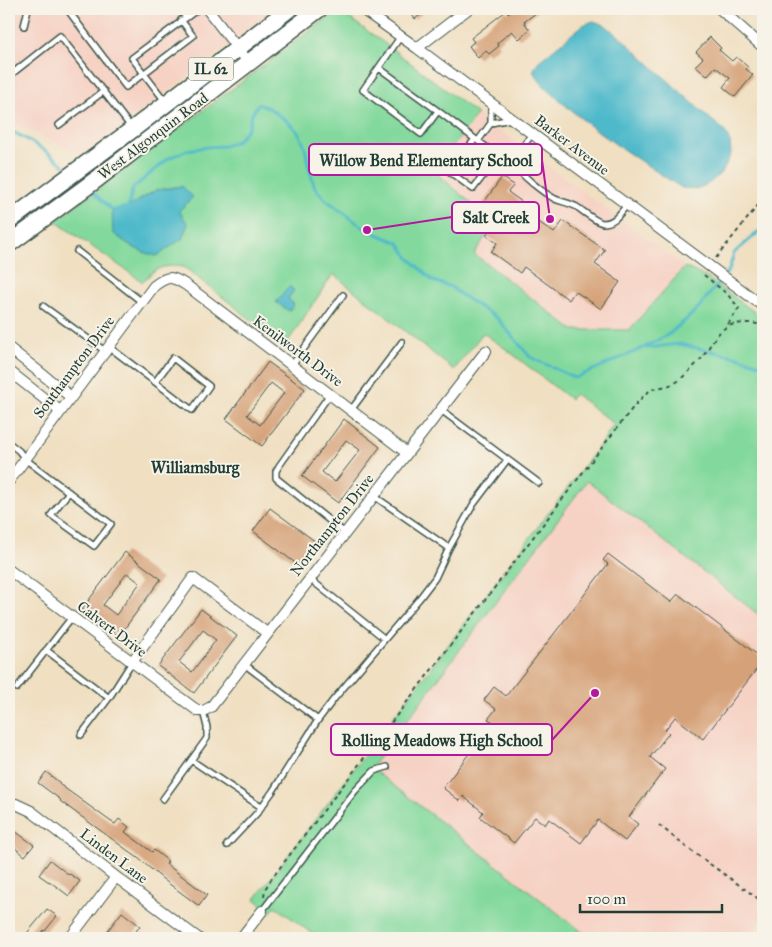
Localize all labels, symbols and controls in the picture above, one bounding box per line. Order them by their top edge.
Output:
road number: IL 62 [188,58,234,80]
street label: West Algonquin Road [94,88,213,184]
street label: Barker Avenue [531,111,613,179]
callout: Willow Bend Elementary School [309,144,542,175]
text: Willow Bend Elementary School [319,151,533,171]
callout: Salt Creek [452,202,539,233]
text: Salt Creek [463,208,530,227]
street label: Kenilworth Drive [250,311,346,391]
street label: Southampton Drive [30,312,118,422]
district label: Williamsburg [151,458,240,478]
street label: Northampton Drive [286,470,378,580]
street label: Calvert Drive [74,597,150,661]
callout: Rolling Meadows High School [331,724,552,755]
text: Rolling Meadows High School [342,731,543,751]
street label: Linden Lane [77,825,151,887]
scale bar [580,882,722,914]
text: 100 m [587,890,627,908]

